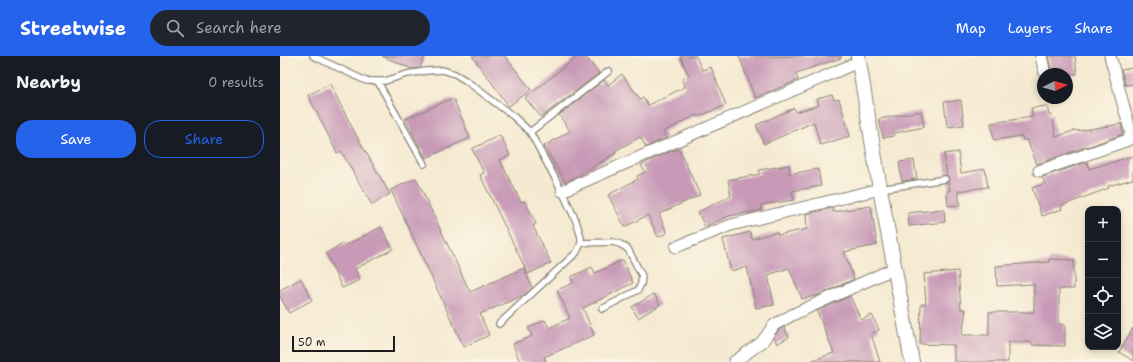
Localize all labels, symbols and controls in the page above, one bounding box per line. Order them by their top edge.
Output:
search box [150,10,430,46]
text: Streetwise [20,16,126,41]
icon: search [164,17,186,39]
text: Search here [196,18,282,38]
text: Map [956,19,986,37]
text: Layers [1008,19,1052,37]
text: Share [1074,19,1113,37]
north arrow [1037,68,1073,104]
text: Nearby [16,71,81,93]
text: 0 results [208,74,264,91]
button: Save [16,120,136,158]
button: Share [144,120,264,158]
map controls [1085,206,1121,350]
button: + [1085,206,1121,242]
button: − [1085,242,1121,278]
button: locate [1085,278,1121,314]
button: layers [1085,314,1121,350]
scale bar [292,334,395,353]
text: 50 m [298,335,326,350]

